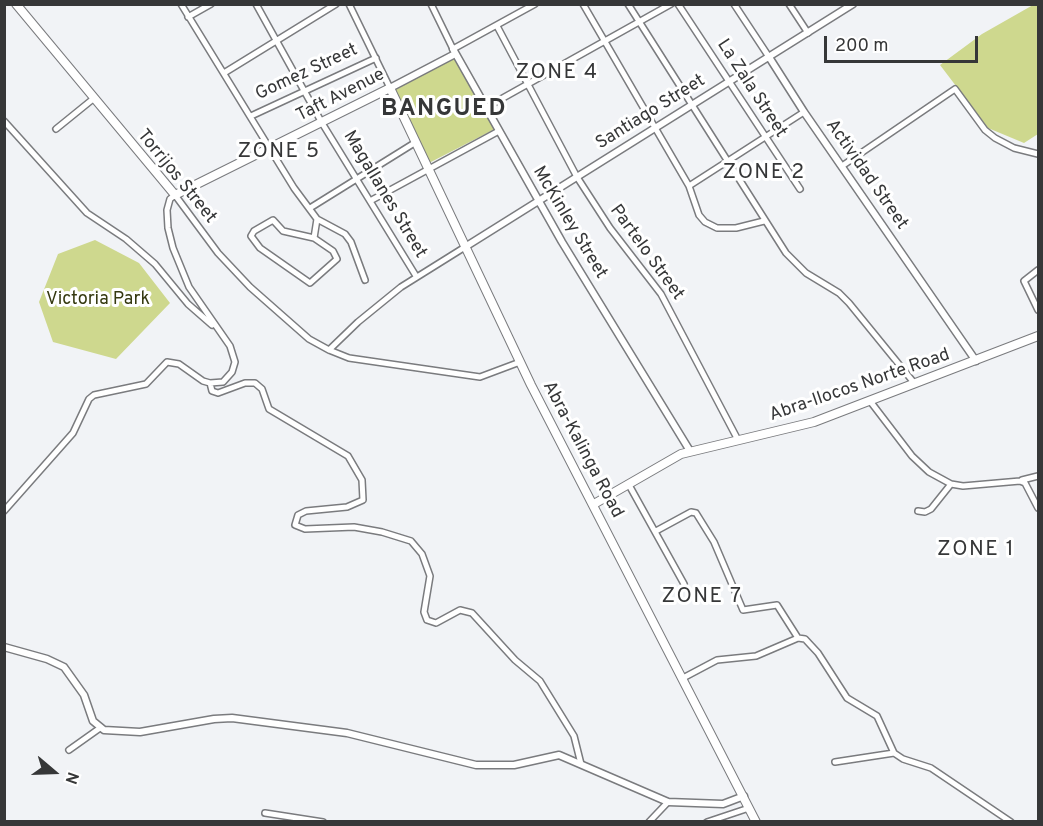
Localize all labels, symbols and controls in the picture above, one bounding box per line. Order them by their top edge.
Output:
scale bar [827,24,982,62]
text: 200 m [835,35,888,58]
street label: La Zala Street [711,36,791,142]
street label: Gomez Street [252,40,362,106]
district label: ZONE 4 [515,61,599,87]
street label: Taft Avenue [293,65,389,127]
street label: Santiago Street [592,71,710,155]
district label: BANGUED [381,96,507,124]
street label: Actividad Street [820,116,912,234]
street label: Torrijos Street [132,126,220,228]
street label: Magallanes Street [337,127,431,263]
district label: ZONE 5 [237,140,321,166]
district label: ZONE 2 [722,161,806,187]
street label: McKinley Street [527,163,611,283]
street label: Partelo Street [604,201,688,305]
park label: Victoria Park [46,289,150,311]
street label: Abra-Ilocos Norte Road [767,345,953,427]
street label: Abra-Kalinga Road [537,378,627,522]
district label: ZONE 1 [937,538,1015,564]
district label: ZONE 7 [661,585,743,611]
north arrow [24,742,84,802]
text: N [60,769,82,787]

